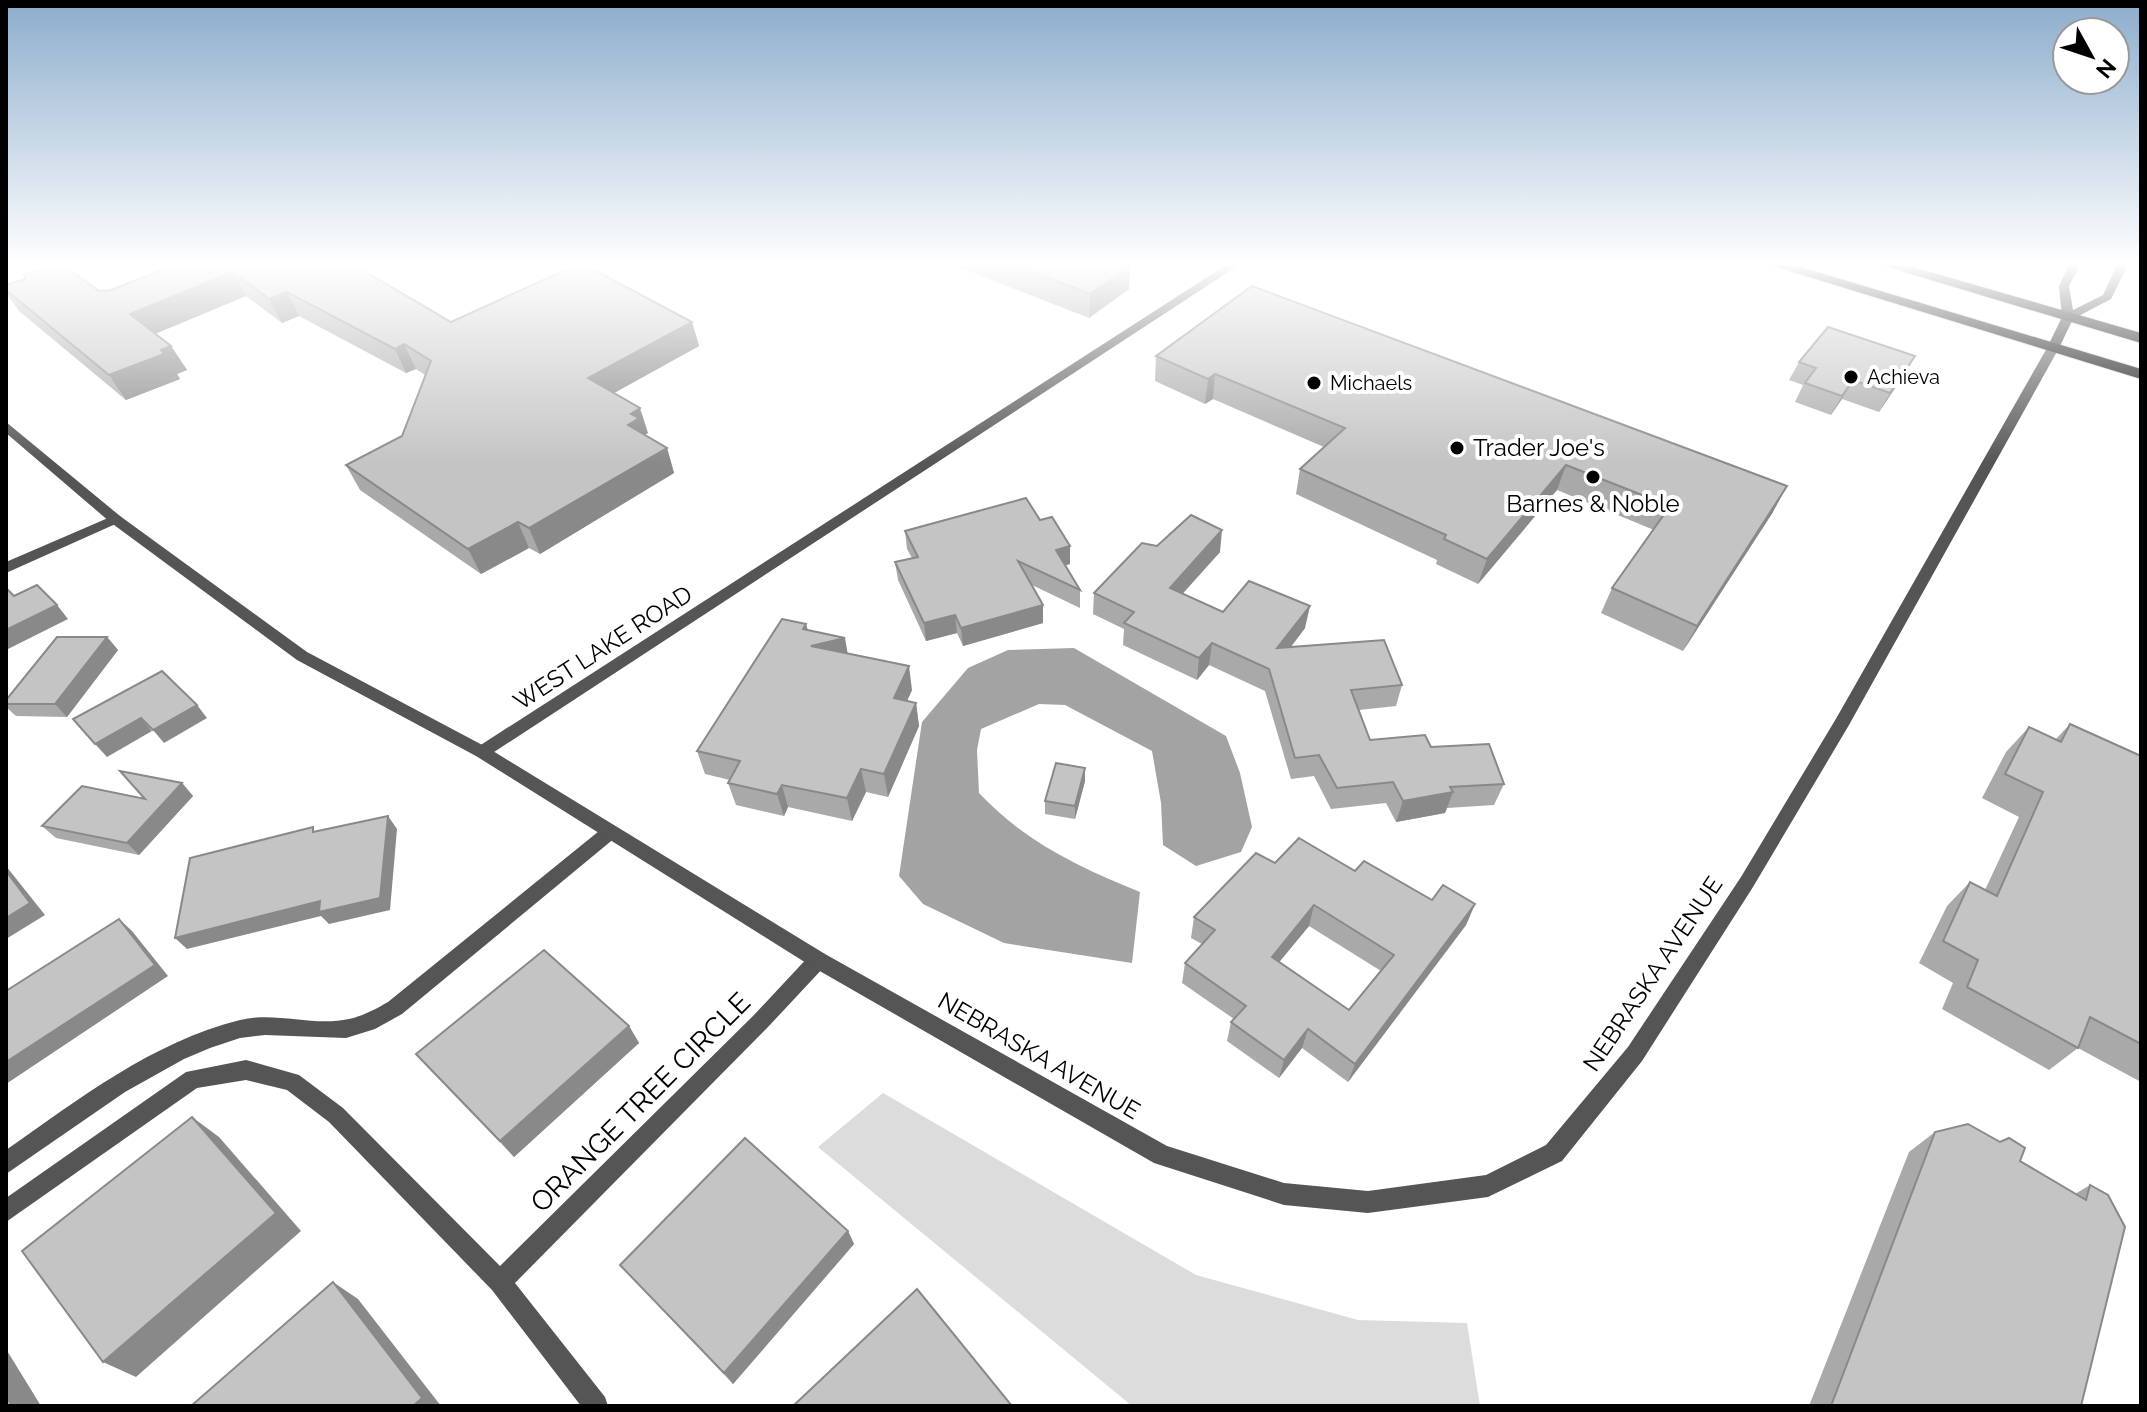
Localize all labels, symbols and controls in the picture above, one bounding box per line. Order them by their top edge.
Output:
north arrow [2051,16,2131,96]
text: N [2091,54,2122,84]
place label: Achieva [1867,365,1940,389]
marker: Achieva [1842,368,1860,386]
place label: Michaels [1330,371,1412,395]
marker: Michaels [1305,374,1323,392]
place label: Trader Joe's [1473,433,1605,462]
marker: Trader Joe's [1448,439,1466,457]
marker: Barnes & Noble [1584,468,1602,486]
place label: Barnes & Noble [1506,489,1680,518]
street label: WEST LAKE ROAD [508,579,697,716]
street label: NEBRASKA AVENUE [1577,871,1729,1077]
street label: ORANGE TREE CIRCLE [524,986,757,1219]
street label: NEBRASKA AVENUE [933,986,1145,1125]

